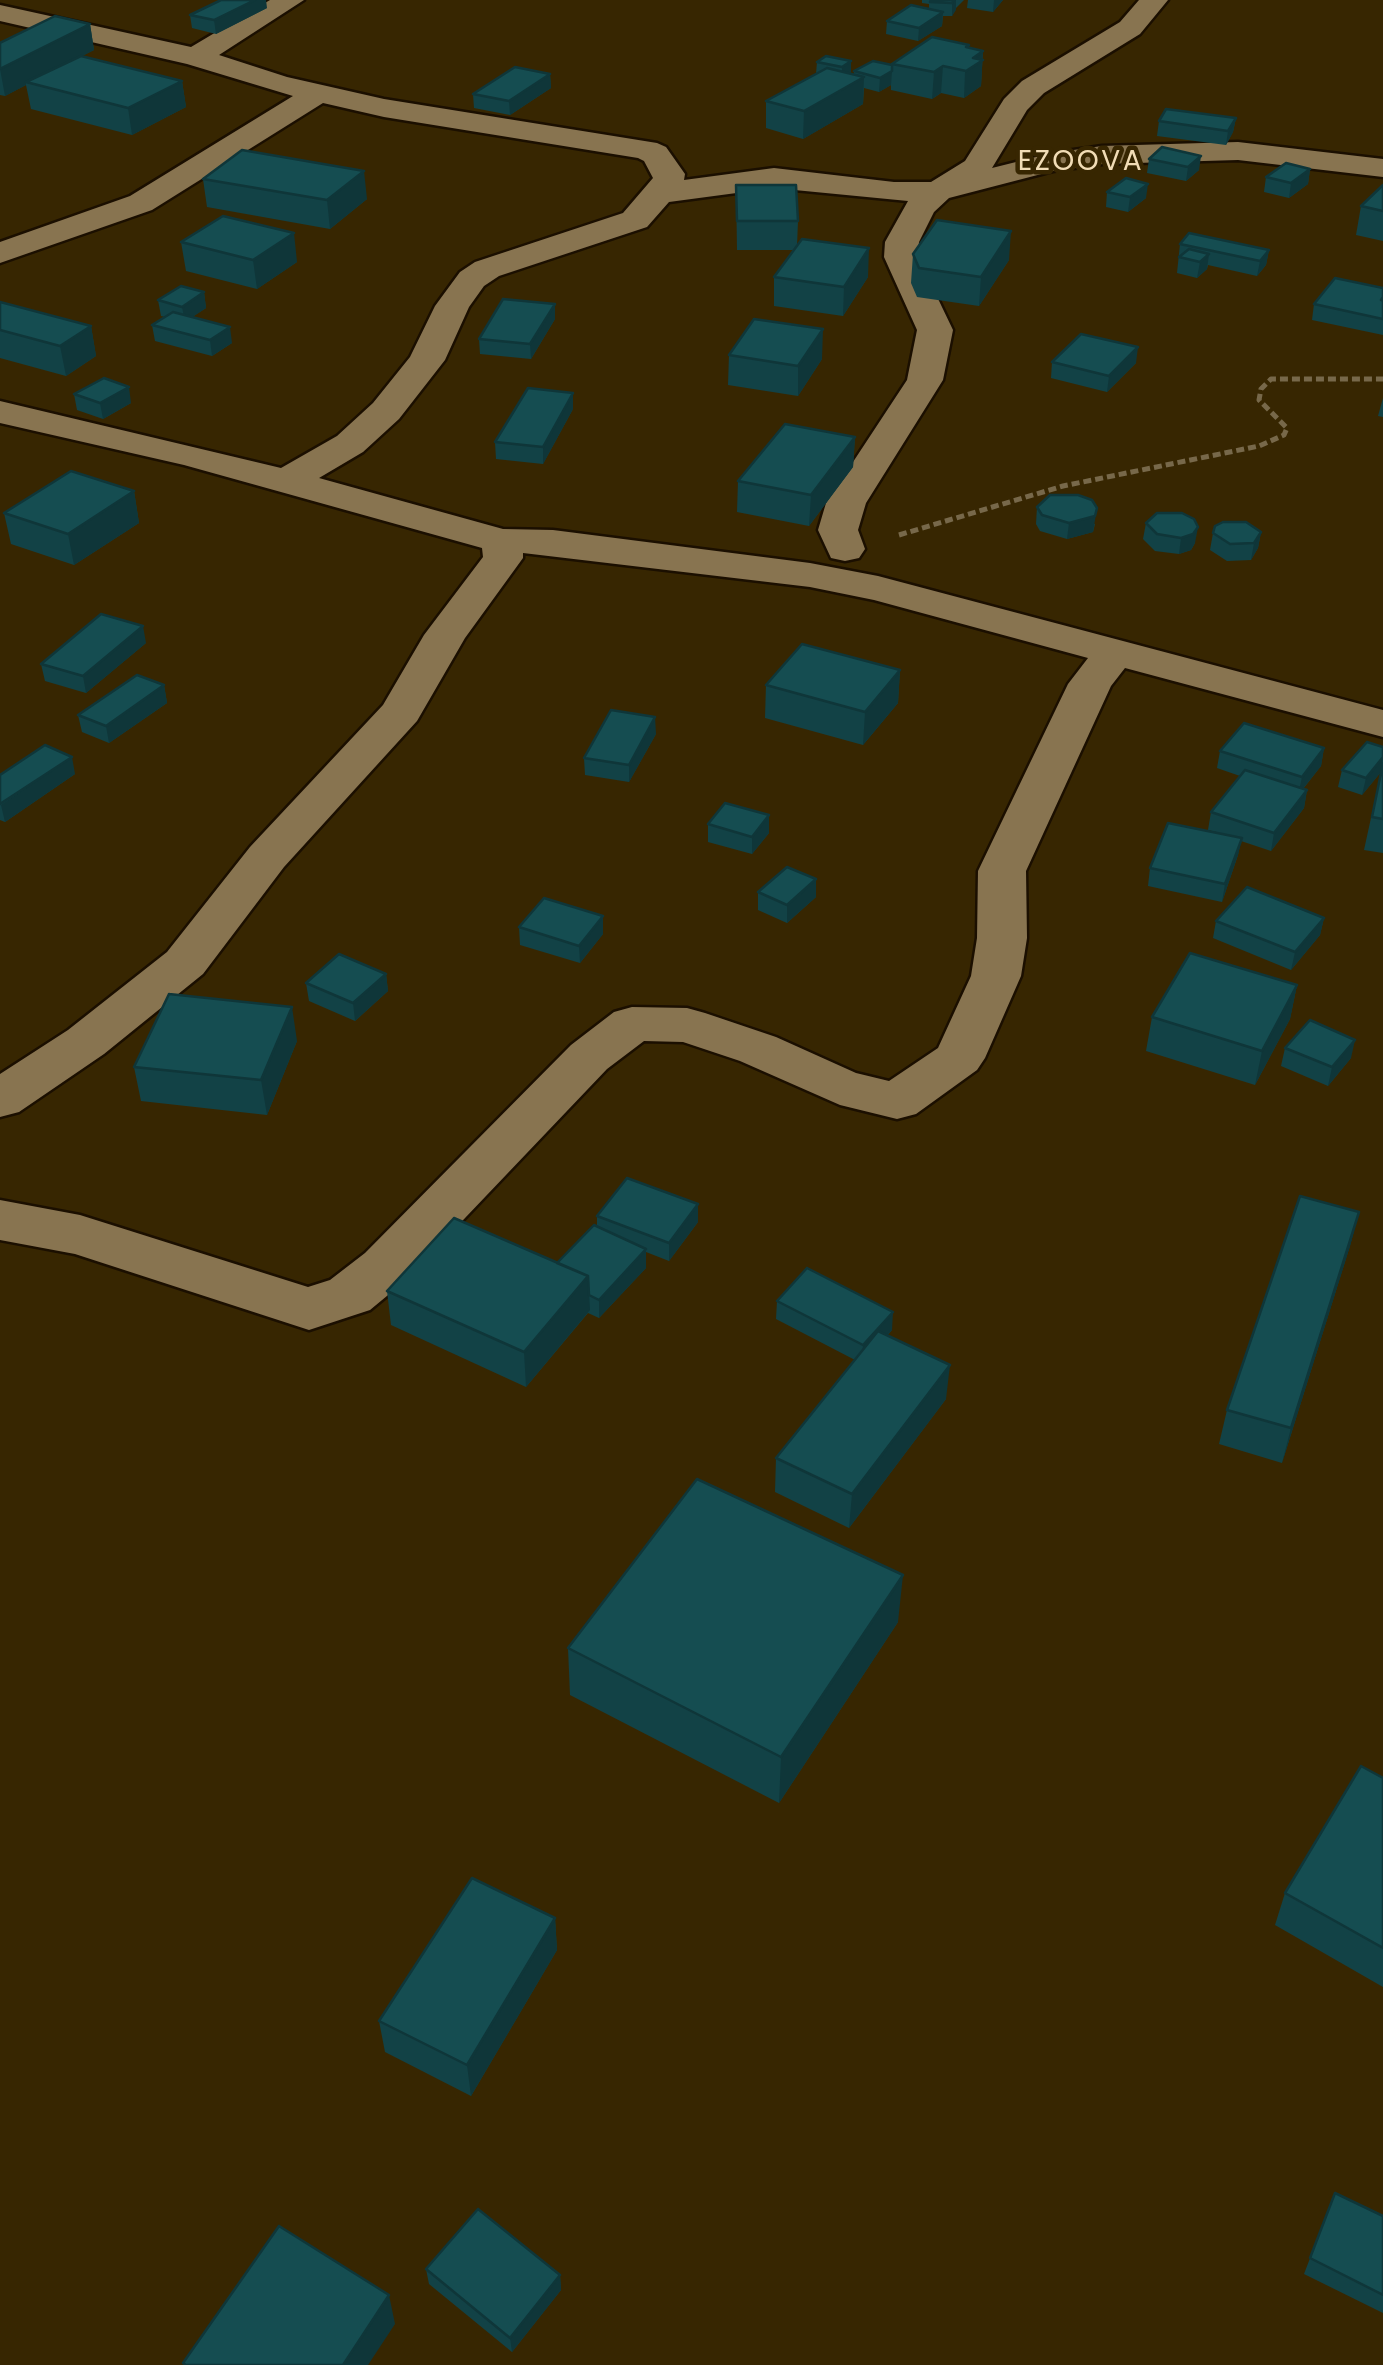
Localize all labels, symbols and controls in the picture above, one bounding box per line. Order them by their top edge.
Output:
district label: EZOOVA [1018,146,1144,180]

